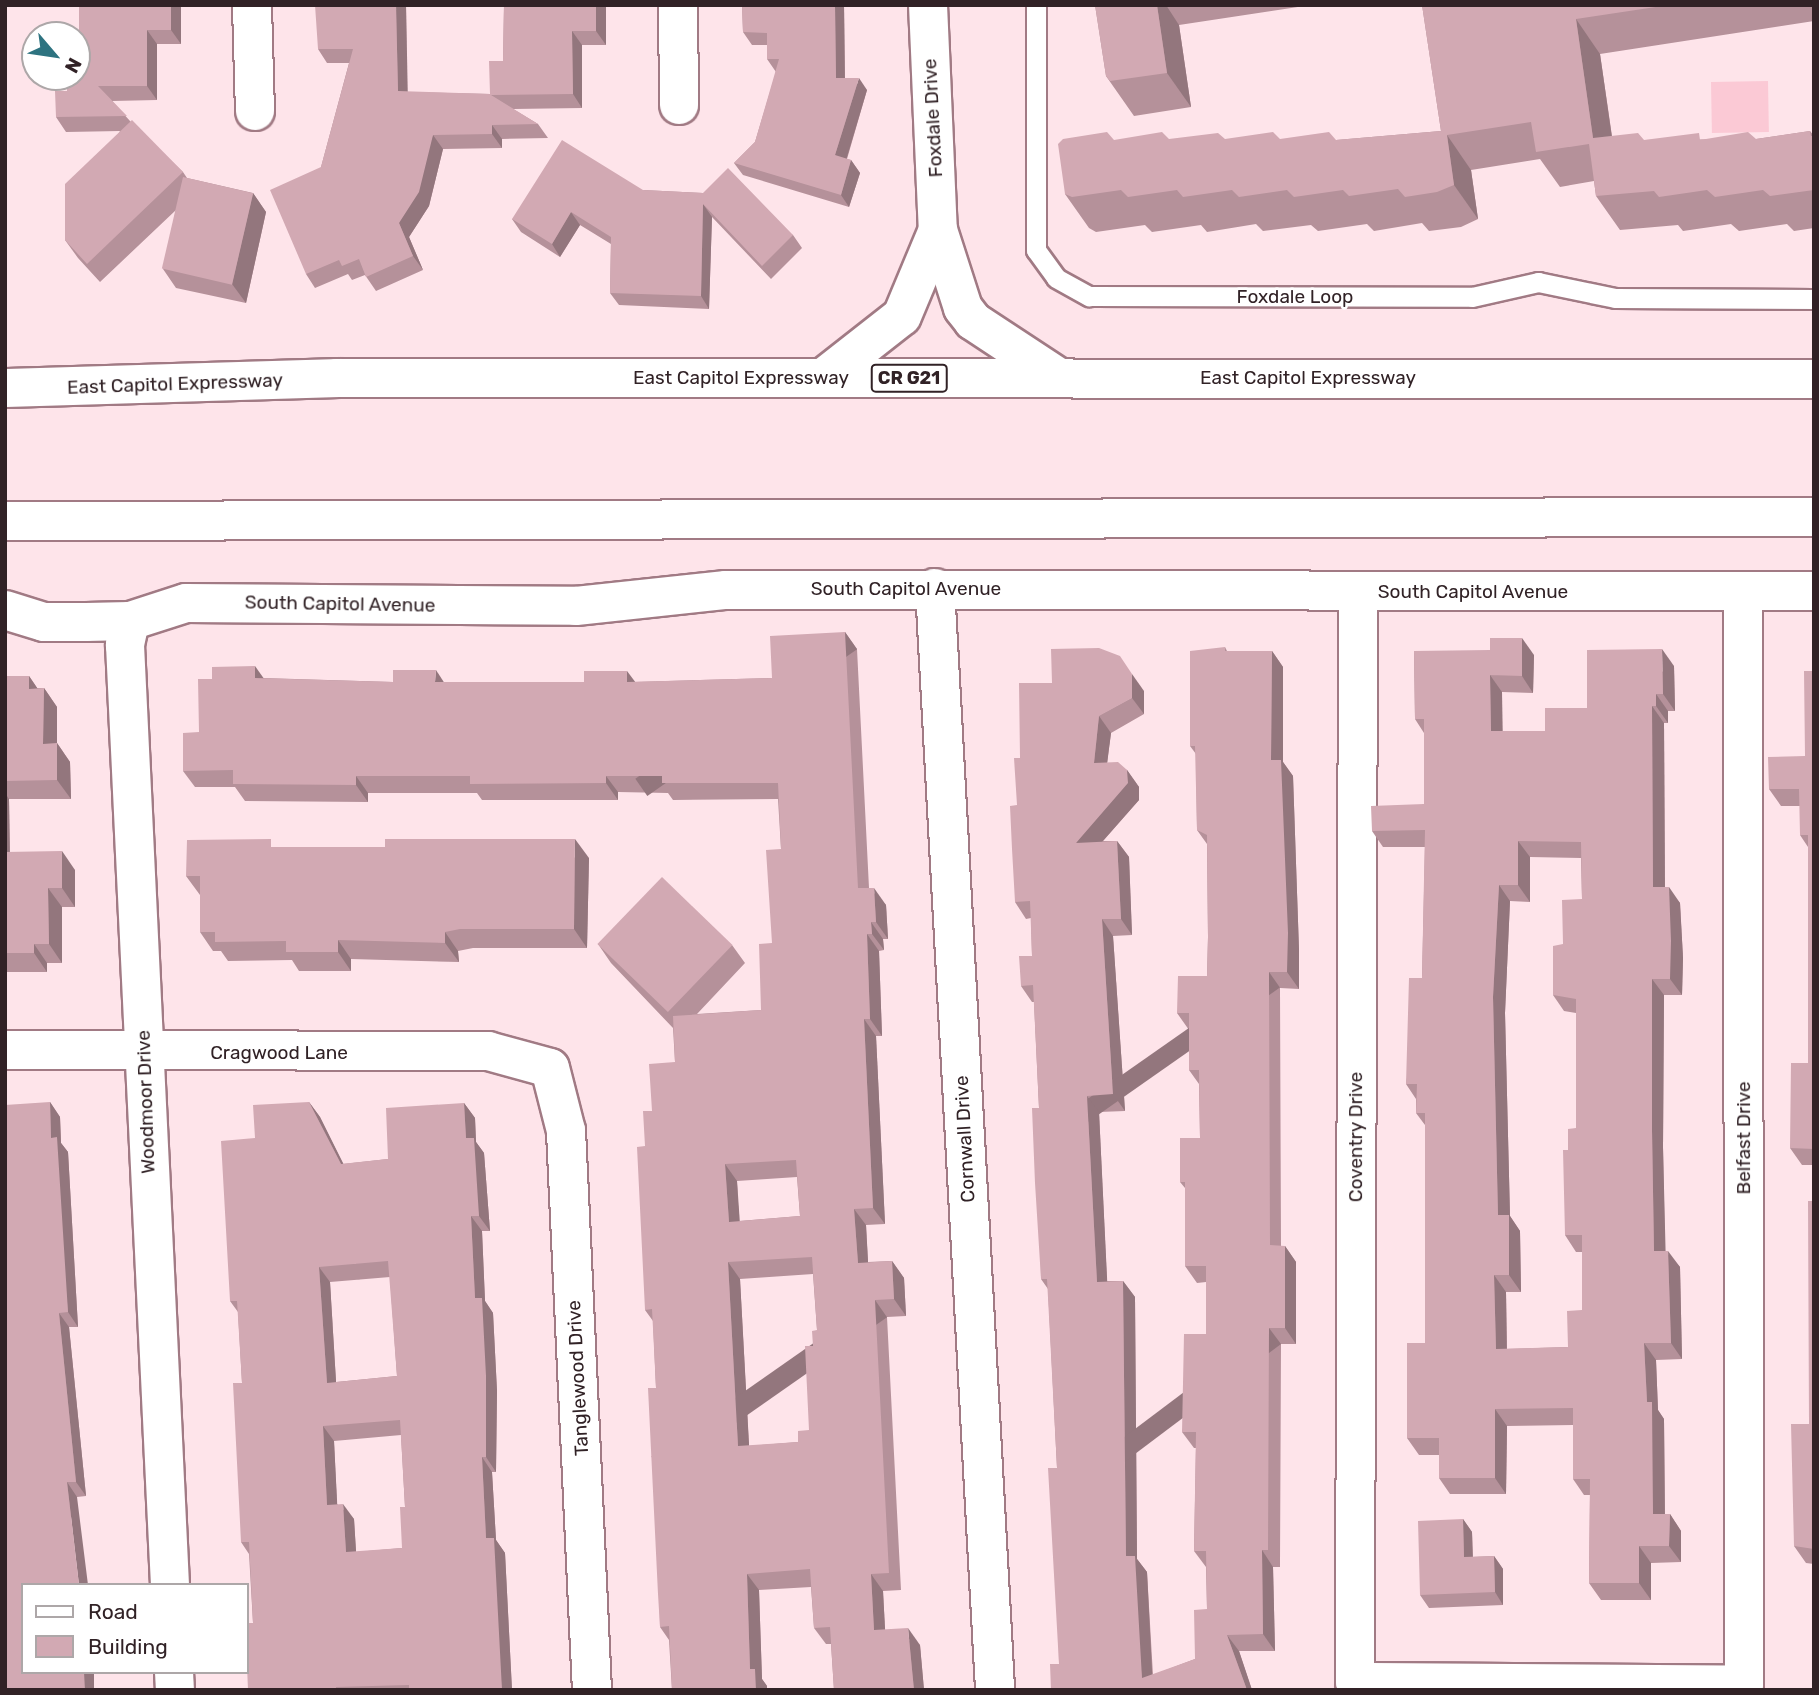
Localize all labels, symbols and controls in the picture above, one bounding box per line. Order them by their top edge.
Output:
north arrow [21,21,91,91]
text: N [60,54,86,77]
street label: Foxdale Drive [919,58,947,178]
street label: Foxdale Loop [1237,286,1353,308]
road number: CR G21 [870,364,948,392]
street label: East Capitol Expressway [633,367,849,389]
street label: East Capitol Expressway [1200,367,1416,389]
street label: East Capitol Expressway [67,369,283,399]
street label: South Capitol Avenue [810,578,1002,600]
street label: South Capitol Avenue [1377,581,1569,603]
street label: South Capitol Avenue [244,591,436,617]
street label: Woodmoor Drive [132,1030,160,1174]
street label: Cragwood Lane [210,1042,348,1064]
street label: Coventry Drive [1345,1072,1367,1202]
street label: Cornwall Drive [950,1075,980,1203]
street label: Belfast Drive [1733,1081,1755,1195]
street label: Tanglewood Drive [563,1299,593,1457]
legend [21,1583,248,1674]
text: Road [88,1599,138,1624]
text: Building [88,1634,168,1659]

